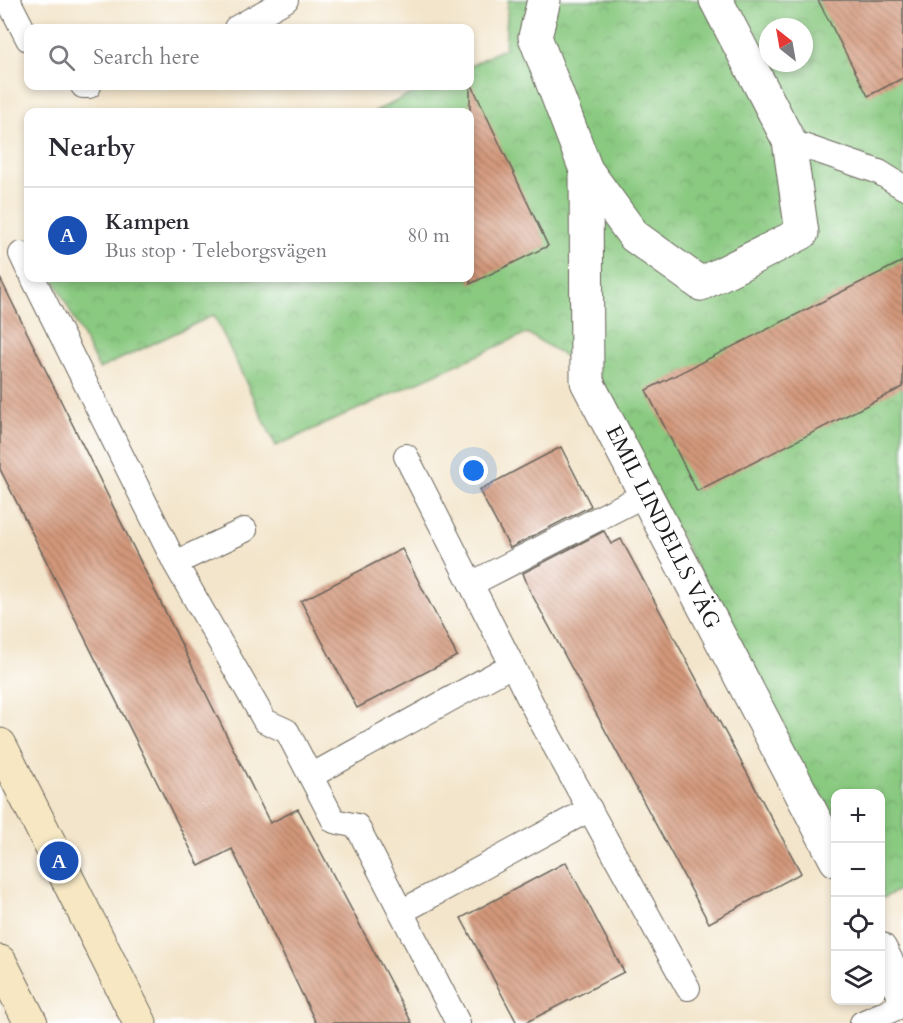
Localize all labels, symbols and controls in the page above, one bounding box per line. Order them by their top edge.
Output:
north arrow [759,18,813,72]
search box [24,24,474,90]
icon: search [45,41,78,74]
text: Search here [93,42,200,72]
text: Nearby [48,130,136,165]
text: Kampen [105,207,190,237]
text: A [60,222,75,249]
text: 80 m [407,222,450,249]
text: Bus stop · Teleborgsvägen [105,237,327,264]
street label: EMIL LINDELLS VÄG [599,420,727,634]
your location [459,456,488,485]
map controls [831,789,885,1005]
button: + [831,789,885,843]
pin: A [40,838,78,884]
button: − [831,843,885,897]
button: locate [831,897,885,951]
button: layers [831,951,885,1005]

